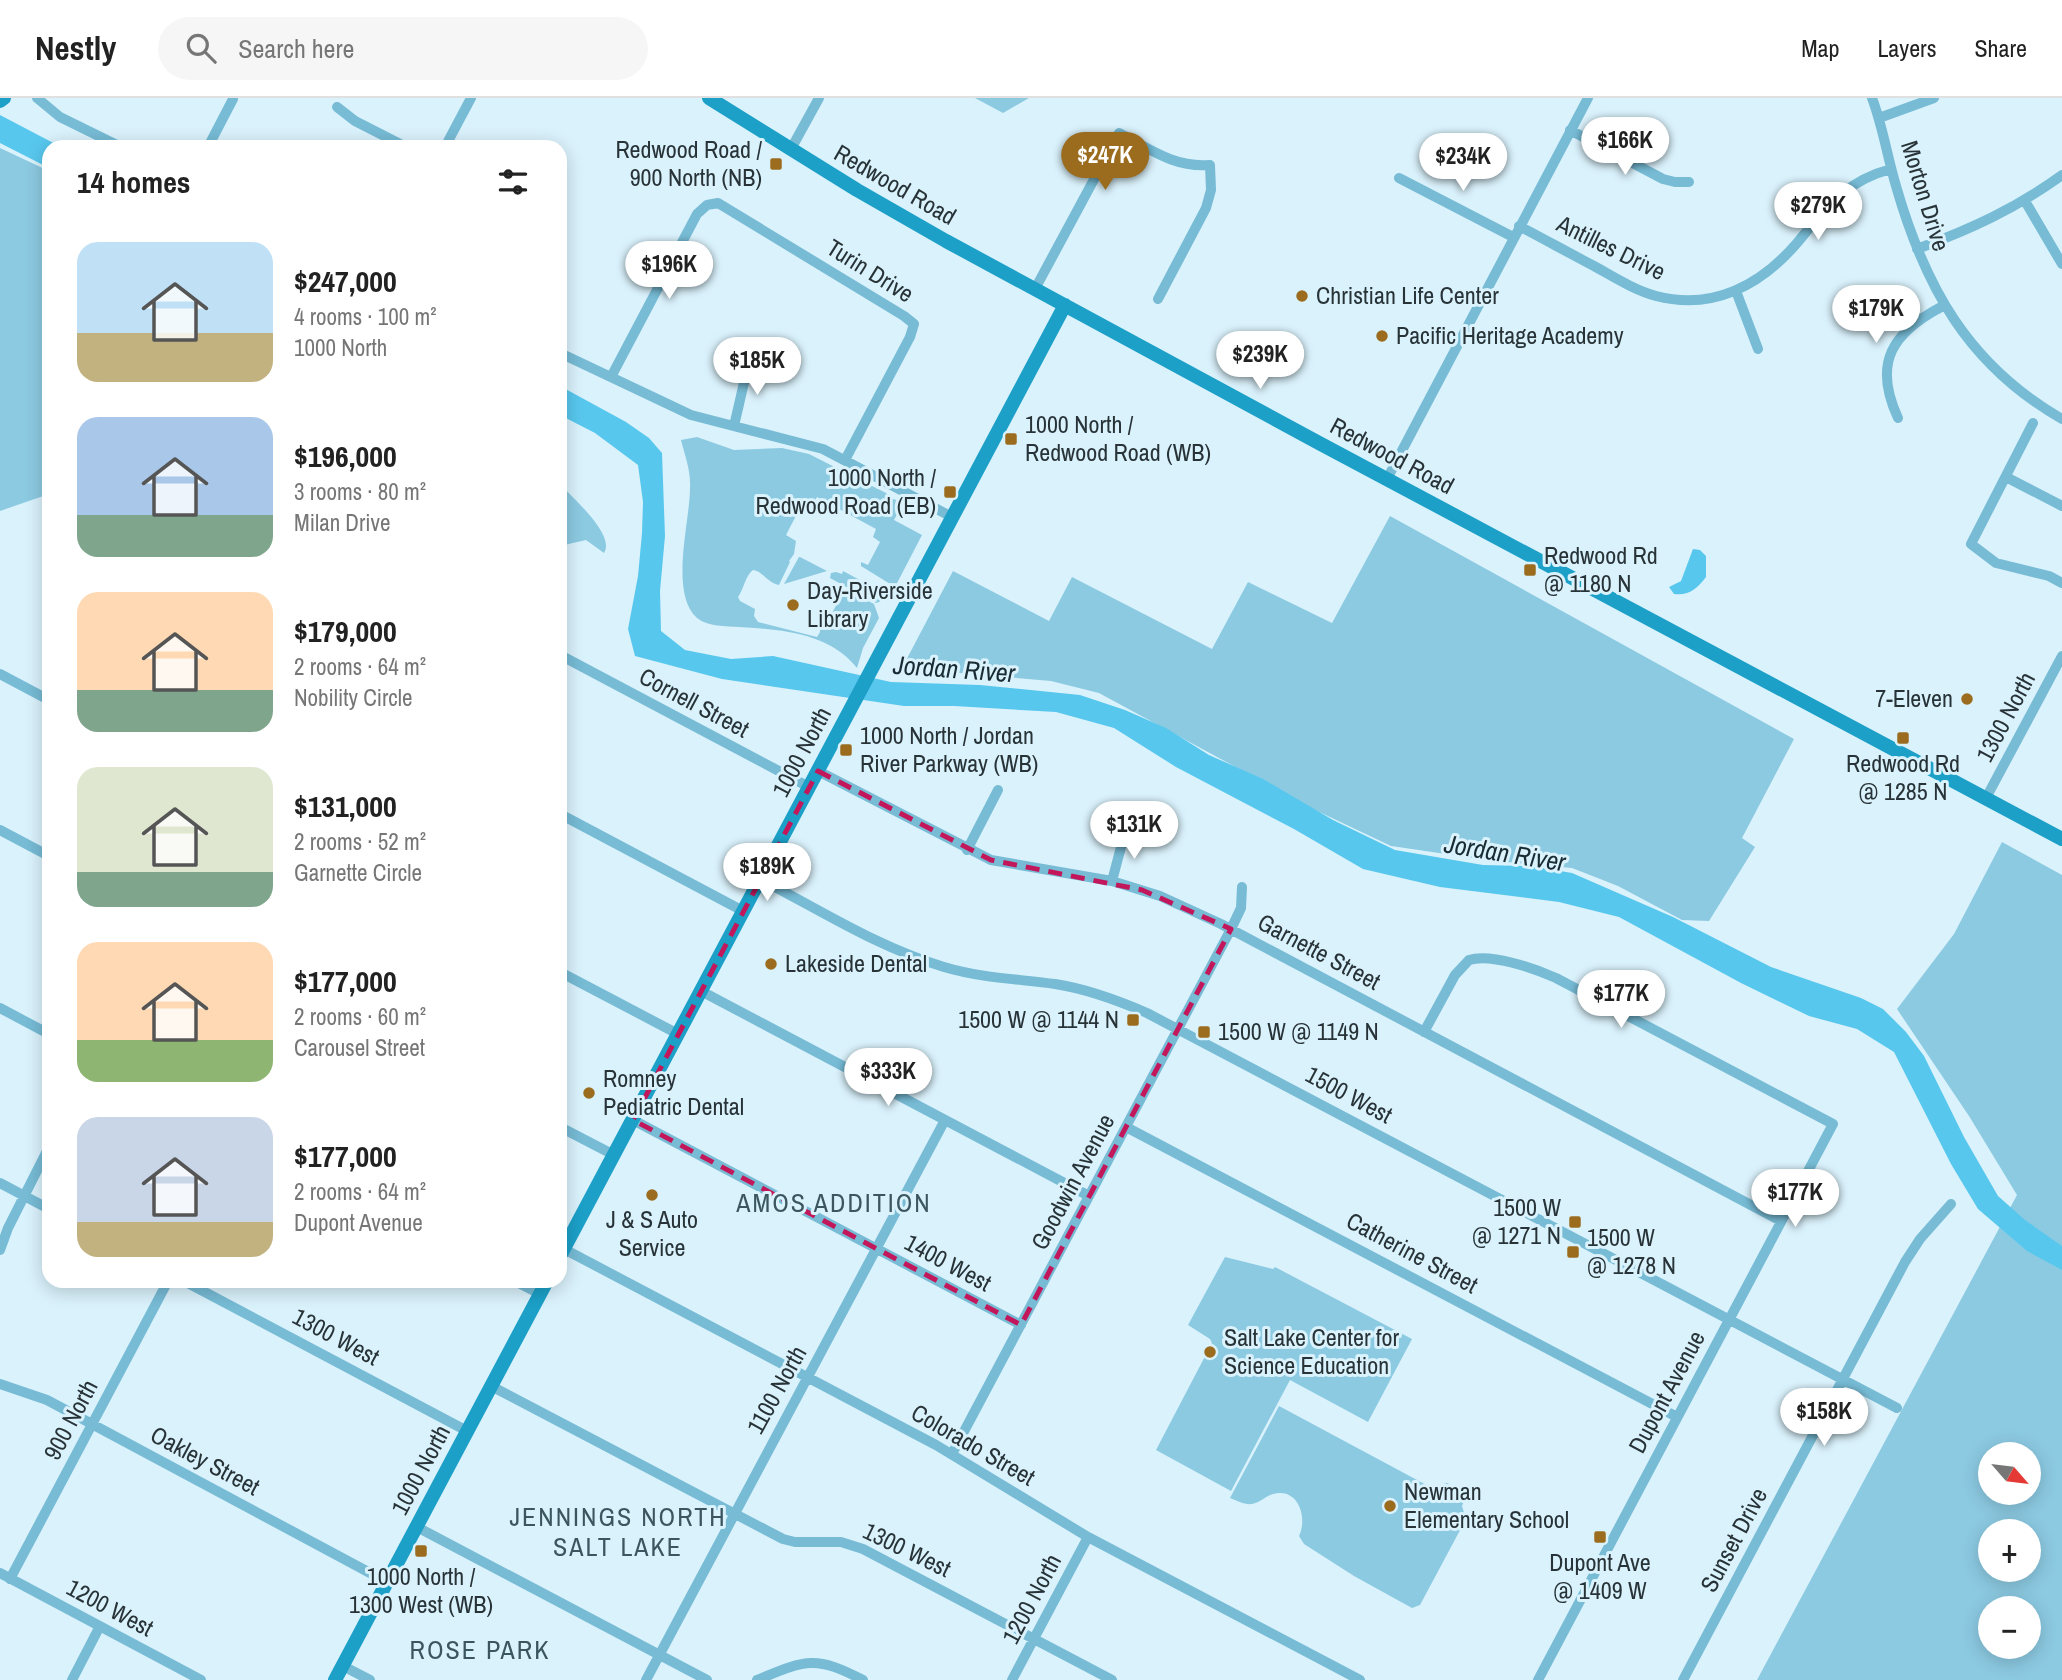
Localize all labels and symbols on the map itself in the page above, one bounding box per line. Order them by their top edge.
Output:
pin: $166K [1576,118,1674,177]
pin: $247K [1056,132,1154,192]
place label: Redwood Road / 900 North (NB) [615,133,763,193]
pin: $234K [1414,134,1512,193]
street label: Redwood Road [829,136,962,232]
street label: Morton Drive [1894,137,1958,255]
marker: Redwood Road / 900 North (NB) [768,156,784,172]
pin: $279K [1769,183,1867,242]
street label: Antilles Drive [1551,207,1671,287]
street label: Turin Drive [821,231,920,309]
pin: $196K [620,242,718,301]
place label: Christian Life Center [1316,279,1499,311]
pin: $179K [1827,286,1925,345]
marker: Christian Life Center [1294,288,1310,304]
place label: Pacific Heritage Academy [1396,319,1624,351]
marker: Pacific Heritage Academy [1374,328,1390,344]
pin: $239K [1211,331,1309,391]
pin: $185K [708,338,806,397]
place label: 1000 North / Redwood Road (WB) [1025,408,1211,468]
street label: Redwood Road [1325,409,1460,501]
marker: 1000 North / Redwood Road (WB) [1003,431,1019,447]
place label: 1000 North / Redwood Road (EB) [756,461,937,521]
marker: 1000 North / Redwood Road (EB) [942,484,958,500]
place label: Redwood Rd @ 1180 N [1544,539,1658,599]
marker: Redwood Rd @ 1180 N [1522,562,1538,578]
place label: Day-Riverside Library [807,574,933,634]
marker: Day-Riverside Library [785,597,801,613]
water label: Jordan River [891,647,1017,690]
street label: Cornell Street [634,660,756,745]
street label: 1300 North [1968,666,2042,767]
place label: 7-Eleven [1875,682,1953,714]
marker: 7-Eleven [1959,691,1975,707]
street label: 1000 North [764,701,838,802]
place label: 1000 North / Jordan River Parkway (WB) [860,719,1038,779]
marker: Redwood Rd @ 1285 N [1895,730,1911,746]
marker: 1000 North / Jordan River Parkway (WB) [838,742,854,758]
place label: Redwood Rd @ 1285 N [1846,747,1960,807]
pin: $131K [1085,802,1183,861]
water label: Jordan River [1441,826,1569,879]
pin: $189K [718,844,816,903]
street label: Garnette Street [1253,905,1387,997]
place label: Lakeside Dental [785,947,927,979]
marker: Lakeside Dental [763,956,779,972]
pin: $177K [1572,970,1670,1030]
place label: 1500 W @ 1144 N [958,1003,1119,1035]
marker: 1500 W @ 1144 N [1125,1012,1141,1028]
place label: 1500 W @ 1149 N [1218,1015,1379,1047]
marker: 1500 W @ 1149 N [1196,1024,1212,1040]
pin: $333K [839,1048,937,1108]
street label: 1500 West [1301,1058,1399,1130]
place label: Romney Pediatric Dental [603,1062,744,1122]
marker: Romney Pediatric Dental [581,1085,597,1101]
street label: Goodwin Avenue [1023,1108,1121,1255]
pin: $177K [1746,1170,1844,1229]
district label: AMOS ADDITION [735,1185,932,1220]
marker: J & S Auto Service [644,1187,660,1203]
place label: 1500 W @ 1271 N [1472,1191,1561,1251]
place label: J & S Auto Service [606,1203,698,1263]
street label: Catherine Street [1341,1204,1484,1300]
marker: 1500 W @ 1271 N [1567,1214,1583,1230]
place label: 1500 W @ 1278 N [1587,1221,1676,1281]
street label: 1400 West [900,1226,998,1298]
marker: 1500 W @ 1278 N [1565,1244,1581,1260]
street label: 1300 West [288,1300,386,1372]
place label: Salt Lake Center for Science Education [1224,1321,1399,1381]
street label: Dupont Avenue [1620,1325,1712,1458]
street label: 1100 North [739,1340,813,1439]
marker: Salt Lake Center for Science Education [1202,1344,1218,1360]
street label: 900 North [36,1374,105,1465]
pin: $158K [1775,1388,1873,1448]
street label: Colorado Street [906,1396,1042,1493]
street label: Oakley Street [145,1418,266,1502]
street label: 1000 North [383,1419,457,1520]
north arrow [1978,1442,2040,1505]
place label: Newman Elementary School [1404,1475,1569,1535]
street label: Sunset Drive [1692,1482,1774,1597]
marker: Newman Elementary School [1382,1498,1398,1514]
district label: JENNINGS NORTH SALT LAKE [509,1499,727,1564]
street label: 1300 West [858,1514,957,1584]
marker: Dupont Ave @ 1409 W [1592,1529,1608,1545]
marker: 1000 North / 1300 West (WB) [413,1543,429,1559]
place label: Dupont Ave @ 1409 W [1549,1546,1651,1606]
street label: 1200 North [994,1548,1068,1649]
place label: 1000 North / 1300 West (WB) [349,1560,493,1620]
street label: 1200 West [62,1571,160,1643]
district label: ROSE PARK [410,1632,550,1667]

